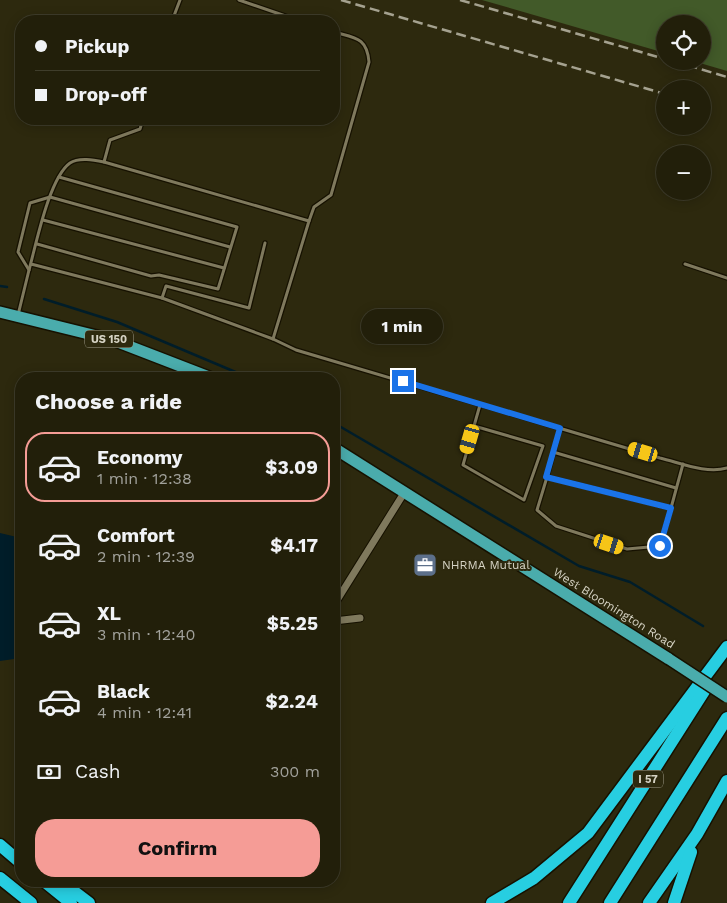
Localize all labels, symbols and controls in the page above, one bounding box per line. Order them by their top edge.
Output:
map controls [656,15,711,200]
button: locate [656,15,711,70]
text: Pickup [65,35,129,58]
button: + [656,80,711,135]
text: Drop-off [65,83,147,106]
button: − [656,145,711,200]
callout: 1 min [362,308,444,344]
text: 1 min [381,317,423,336]
road number: US 150 [85,330,133,348]
route end [392,370,414,392]
text: Choose a ride [35,389,182,414]
car [458,423,481,455]
car [626,440,659,464]
icon: car [37,445,82,490]
text: Economy [97,446,182,469]
text: $3.09 [265,456,318,479]
text: 1 min · 12:38 [97,469,192,488]
icon: car [37,523,82,568]
text: Comfort [97,524,175,547]
car [592,532,625,556]
text: $4.17 [270,534,318,557]
route start [649,535,671,557]
text: 2 min · 12:39 [97,547,195,566]
office icon: NHRMA Mutual [412,552,438,578]
place label: NHRMA Mutual [442,558,530,572]
street label: West Bloomington Road [551,565,677,651]
icon: car [37,601,82,646]
text: XL [97,602,121,625]
text: $5.25 [267,612,318,635]
text: 3 min · 12:40 [97,625,195,644]
icon: car [37,679,82,724]
text: Black [97,680,150,703]
text: $2.24 [266,690,318,713]
text: 4 min · 12:41 [97,703,192,722]
icon: cash [35,758,63,786]
text: Cash [75,760,121,783]
text: 300 m [270,762,320,781]
road number: I 57 [633,771,663,788]
button: Confirm [35,819,320,877]

